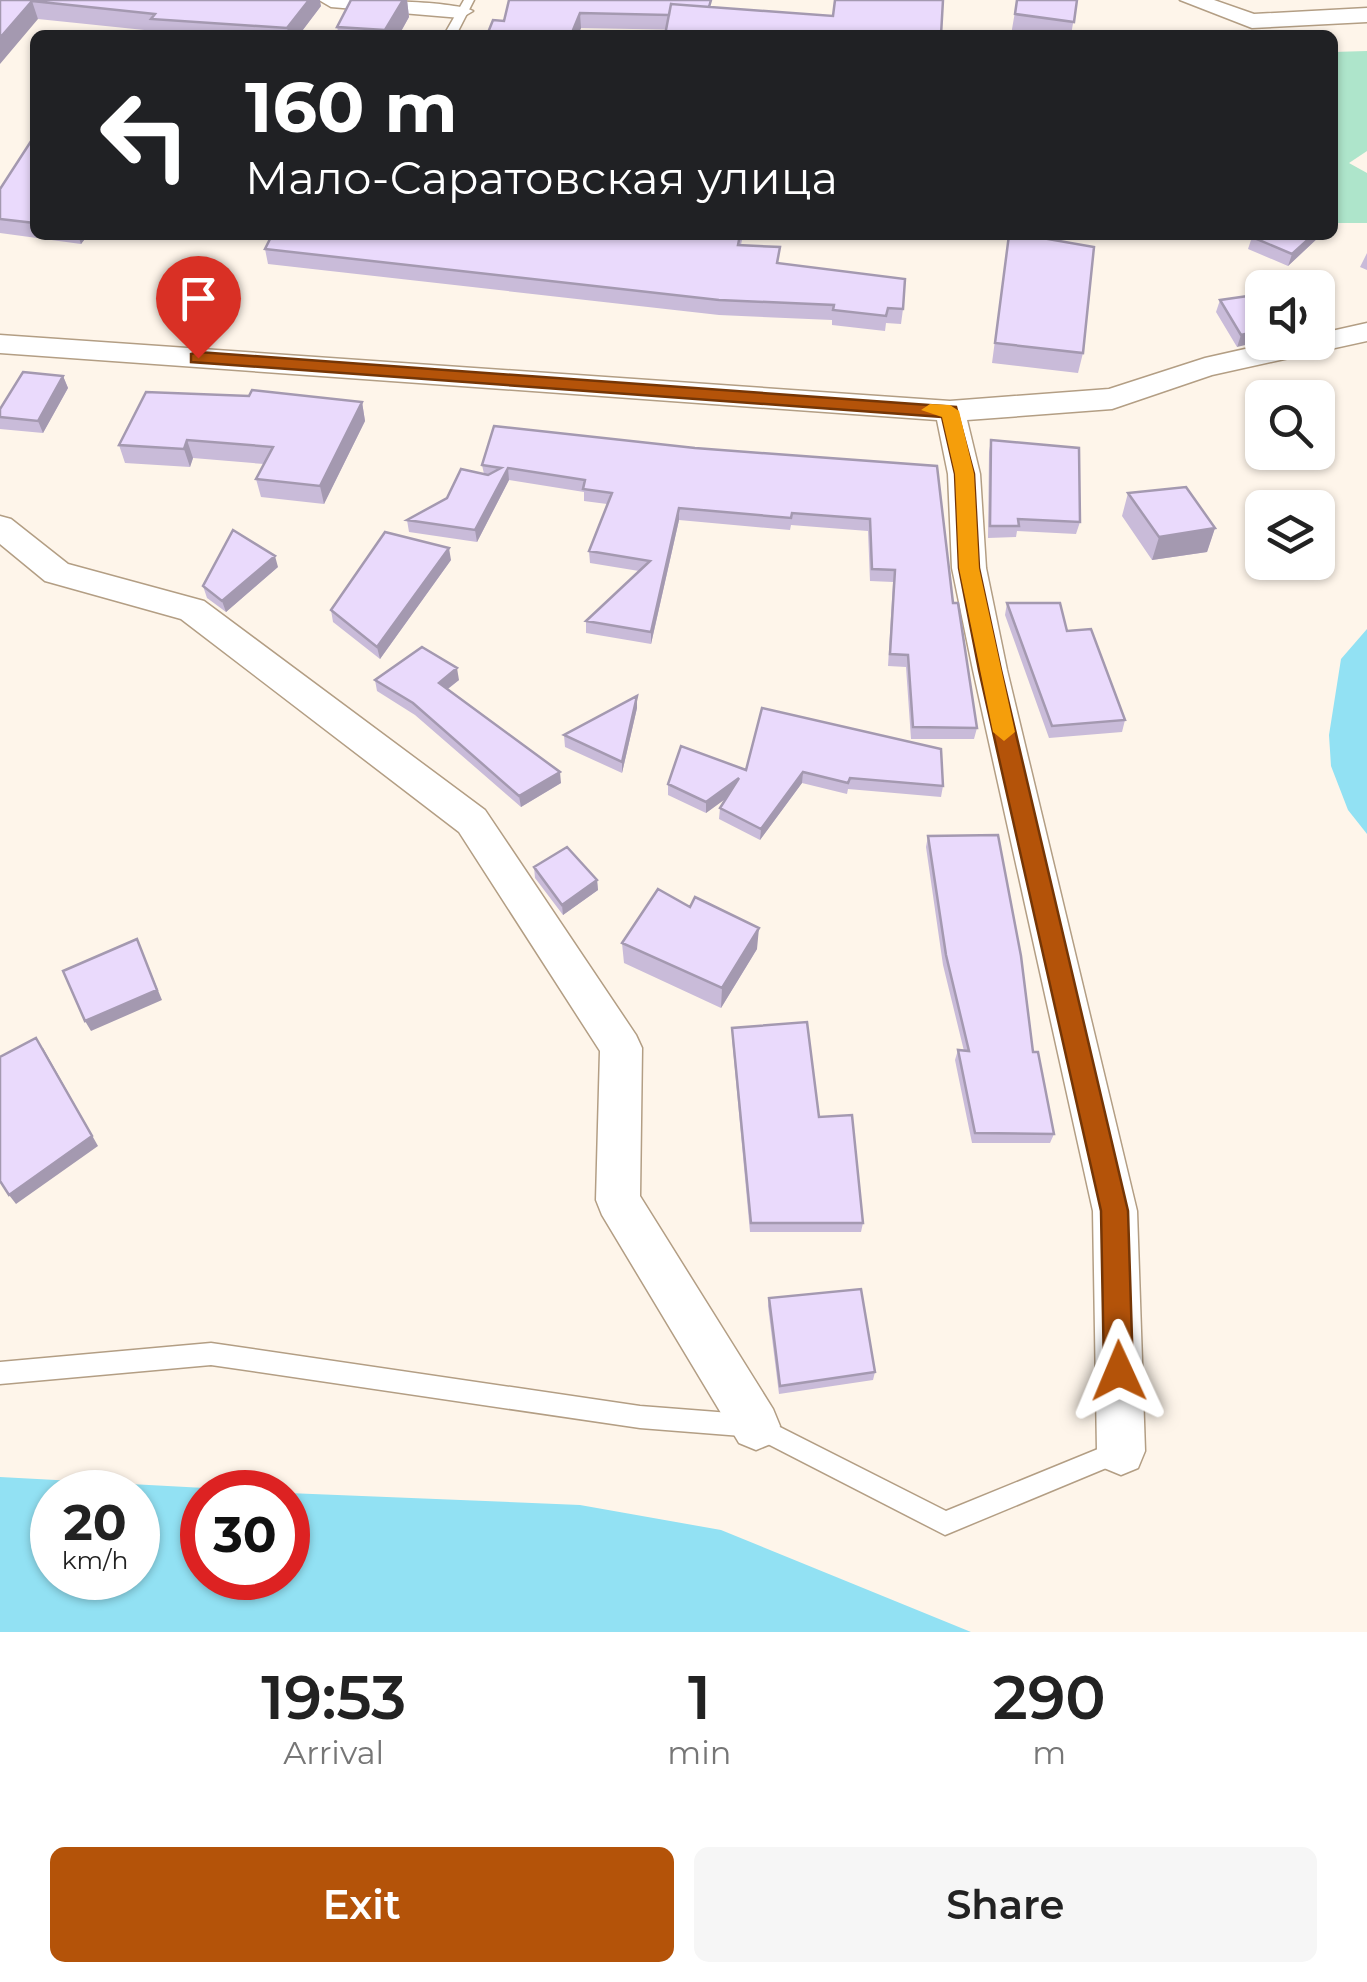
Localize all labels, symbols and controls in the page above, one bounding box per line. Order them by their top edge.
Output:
text: 160 m [245,64,458,150]
icon: left [80,70,210,200]
text: Мало-Саратовская улица [245,150,838,205]
pin [156,256,241,359]
map controls [1245,270,1335,580]
button: sound [1245,270,1335,360]
icon: arrive [171,271,226,326]
button: search [1245,380,1335,470]
button: layers [1245,490,1335,580]
position arrow [1067,1319,1171,1423]
speed limit sign: 30 [180,1470,310,1600]
text: 20 [63,1492,127,1553]
text: km/h [62,1545,128,1575]
text: 19:53 [261,1661,406,1734]
text: 1 [688,1661,711,1734]
text: 290 [993,1661,1106,1734]
text: Arrival [283,1733,384,1772]
text: min [667,1733,732,1772]
text: m [1032,1733,1066,1772]
button: Exit [50,1847,674,1962]
button: Share [694,1847,1317,1962]

